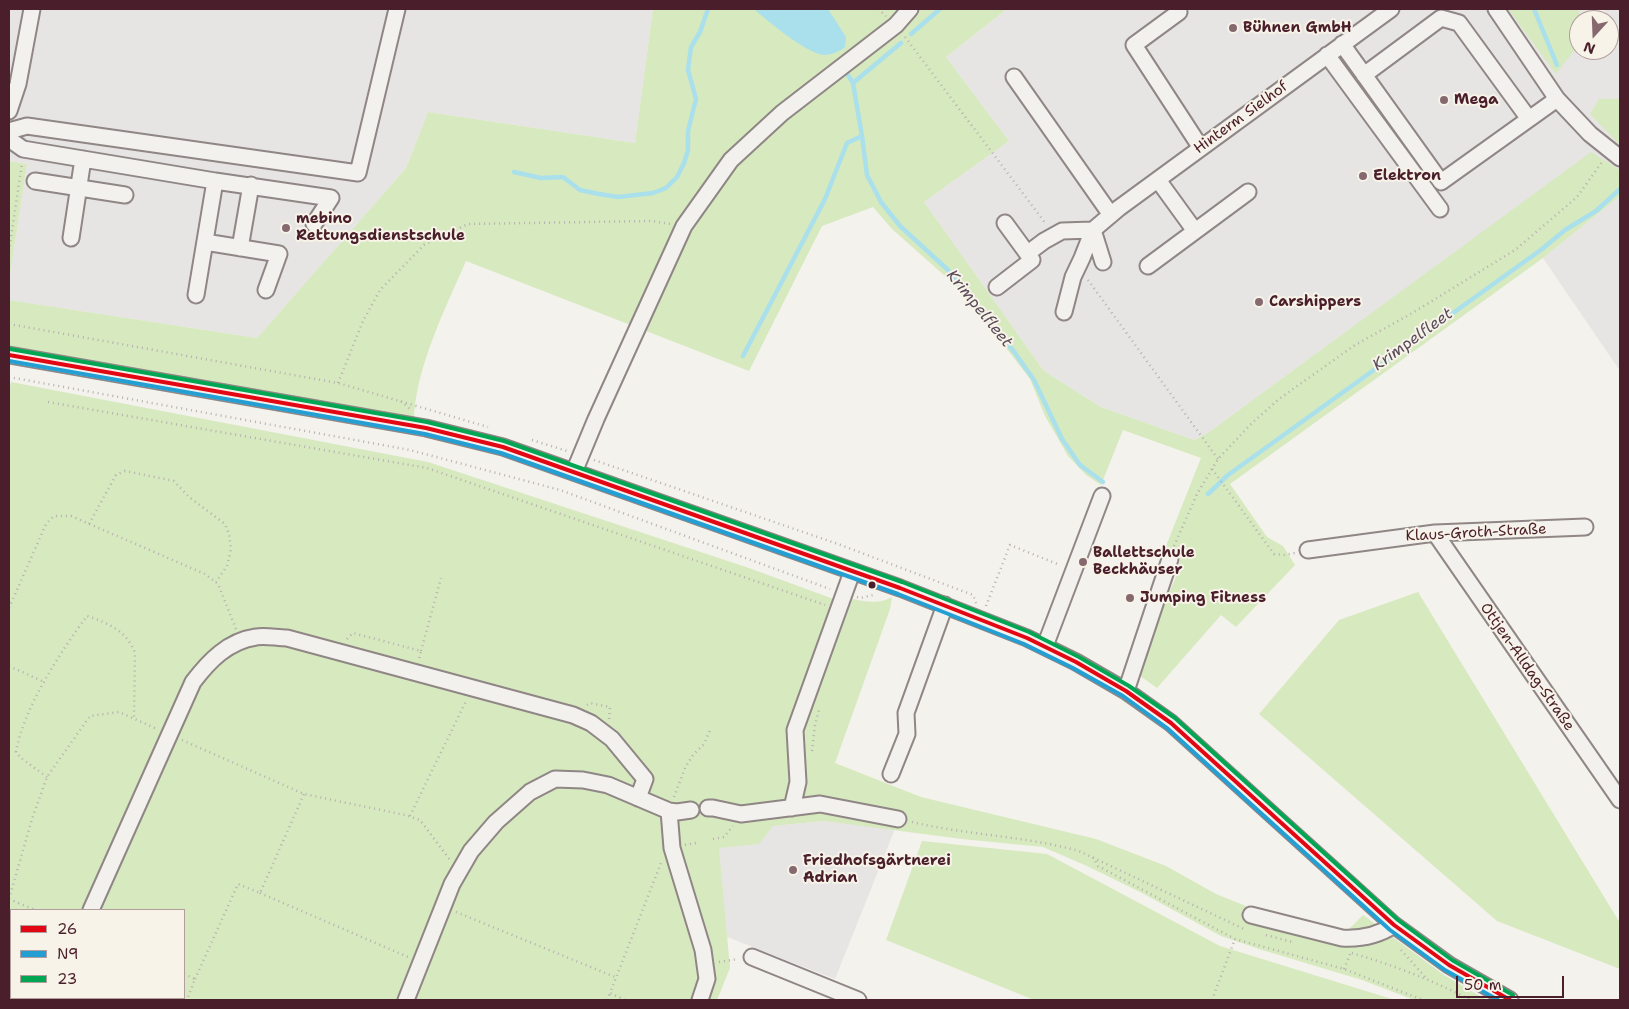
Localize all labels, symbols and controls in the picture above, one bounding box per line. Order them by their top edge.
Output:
north arrow [1569,10,1619,60]
place label: Bühnen GmbH [1243,19,1352,37]
marker: Bühnen GmbH [1227,22,1239,34]
text: N [1581,38,1598,59]
street label: Hinterm Sielhof [1191,78,1291,158]
place label: Mega [1454,91,1498,109]
marker: Mega [1438,94,1450,106]
place label: Elektron [1373,167,1441,185]
marker: Elektron [1357,170,1369,182]
place label: mebino Rettungsdienstschule [296,210,465,245]
marker: mebino Rettungsdienstschule [280,222,292,234]
water label: Krimpelfleet [942,266,1016,352]
place label: Carshippers [1269,293,1361,311]
marker: Carshippers [1253,296,1265,308]
water label: Krimpelfleet [1369,305,1457,375]
street label: Klaus-Groth-Straße [1405,520,1547,546]
place label: Ballettschule Beckhäuser [1093,544,1195,579]
marker: Ballettschule Beckhäuser [1077,556,1089,568]
unlabelled marker [867,580,877,590]
place label: Jumping Fitness [1140,589,1266,607]
marker: Jumping Fitness [1124,592,1136,604]
street label: Ottjen-Alldag-Straße [1476,599,1578,735]
place label: Friedhofsgärtnerei Adrian [803,852,951,887]
marker: Friedhofsgärtnerei Adrian [787,864,799,876]
legend [10,909,185,999]
text: 26 [57,919,77,939]
text: N9 [57,944,79,964]
scale bar [1459,966,1566,998]
text: 23 [57,969,77,989]
text: 50 m [1464,975,1502,995]

